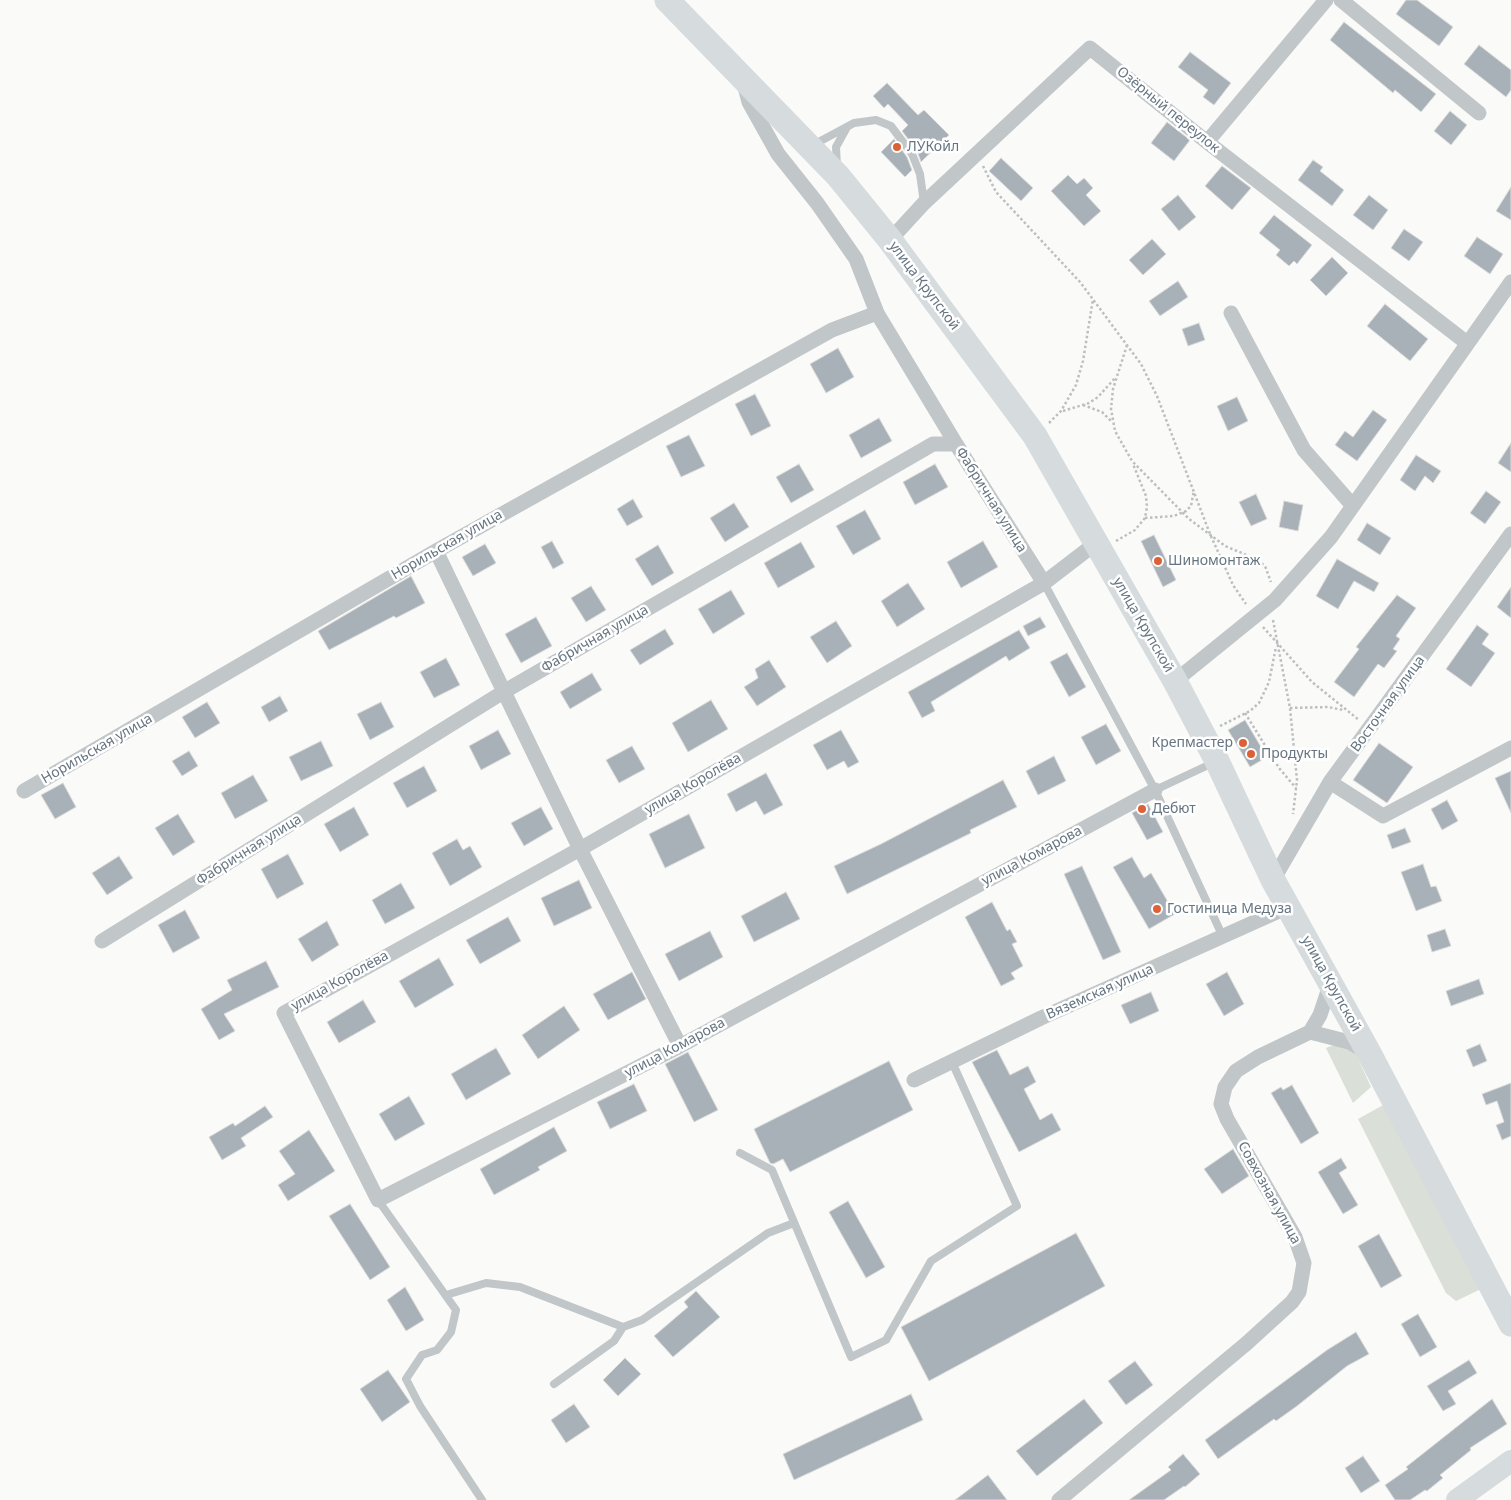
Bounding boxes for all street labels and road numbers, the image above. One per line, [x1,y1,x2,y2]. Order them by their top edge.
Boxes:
street label: Озёрный переулок [1113,63,1223,157]
street label: улица Крупской [885,238,963,334]
street label: Фабричная улица [952,444,1030,556]
street label: Норильская улица [389,506,505,584]
street label: улица Крупской [1109,575,1177,675]
street label: Фабричная улица [538,602,652,676]
street label: Восточная улица [1347,653,1429,755]
street label: Норильская улица [39,710,155,788]
street label: улица Королёва [642,750,744,818]
street label: Фабричная улица [193,811,305,889]
street label: улица Комарова [979,822,1085,890]
street label: улица Крупской [1298,933,1364,1035]
street label: улица Королёва [288,947,392,1015]
street label: Вяземская улица [1044,961,1156,1023]
street label: улица Комарова [622,1014,728,1082]
street label: Совхозная улица [1234,1139,1304,1247]

